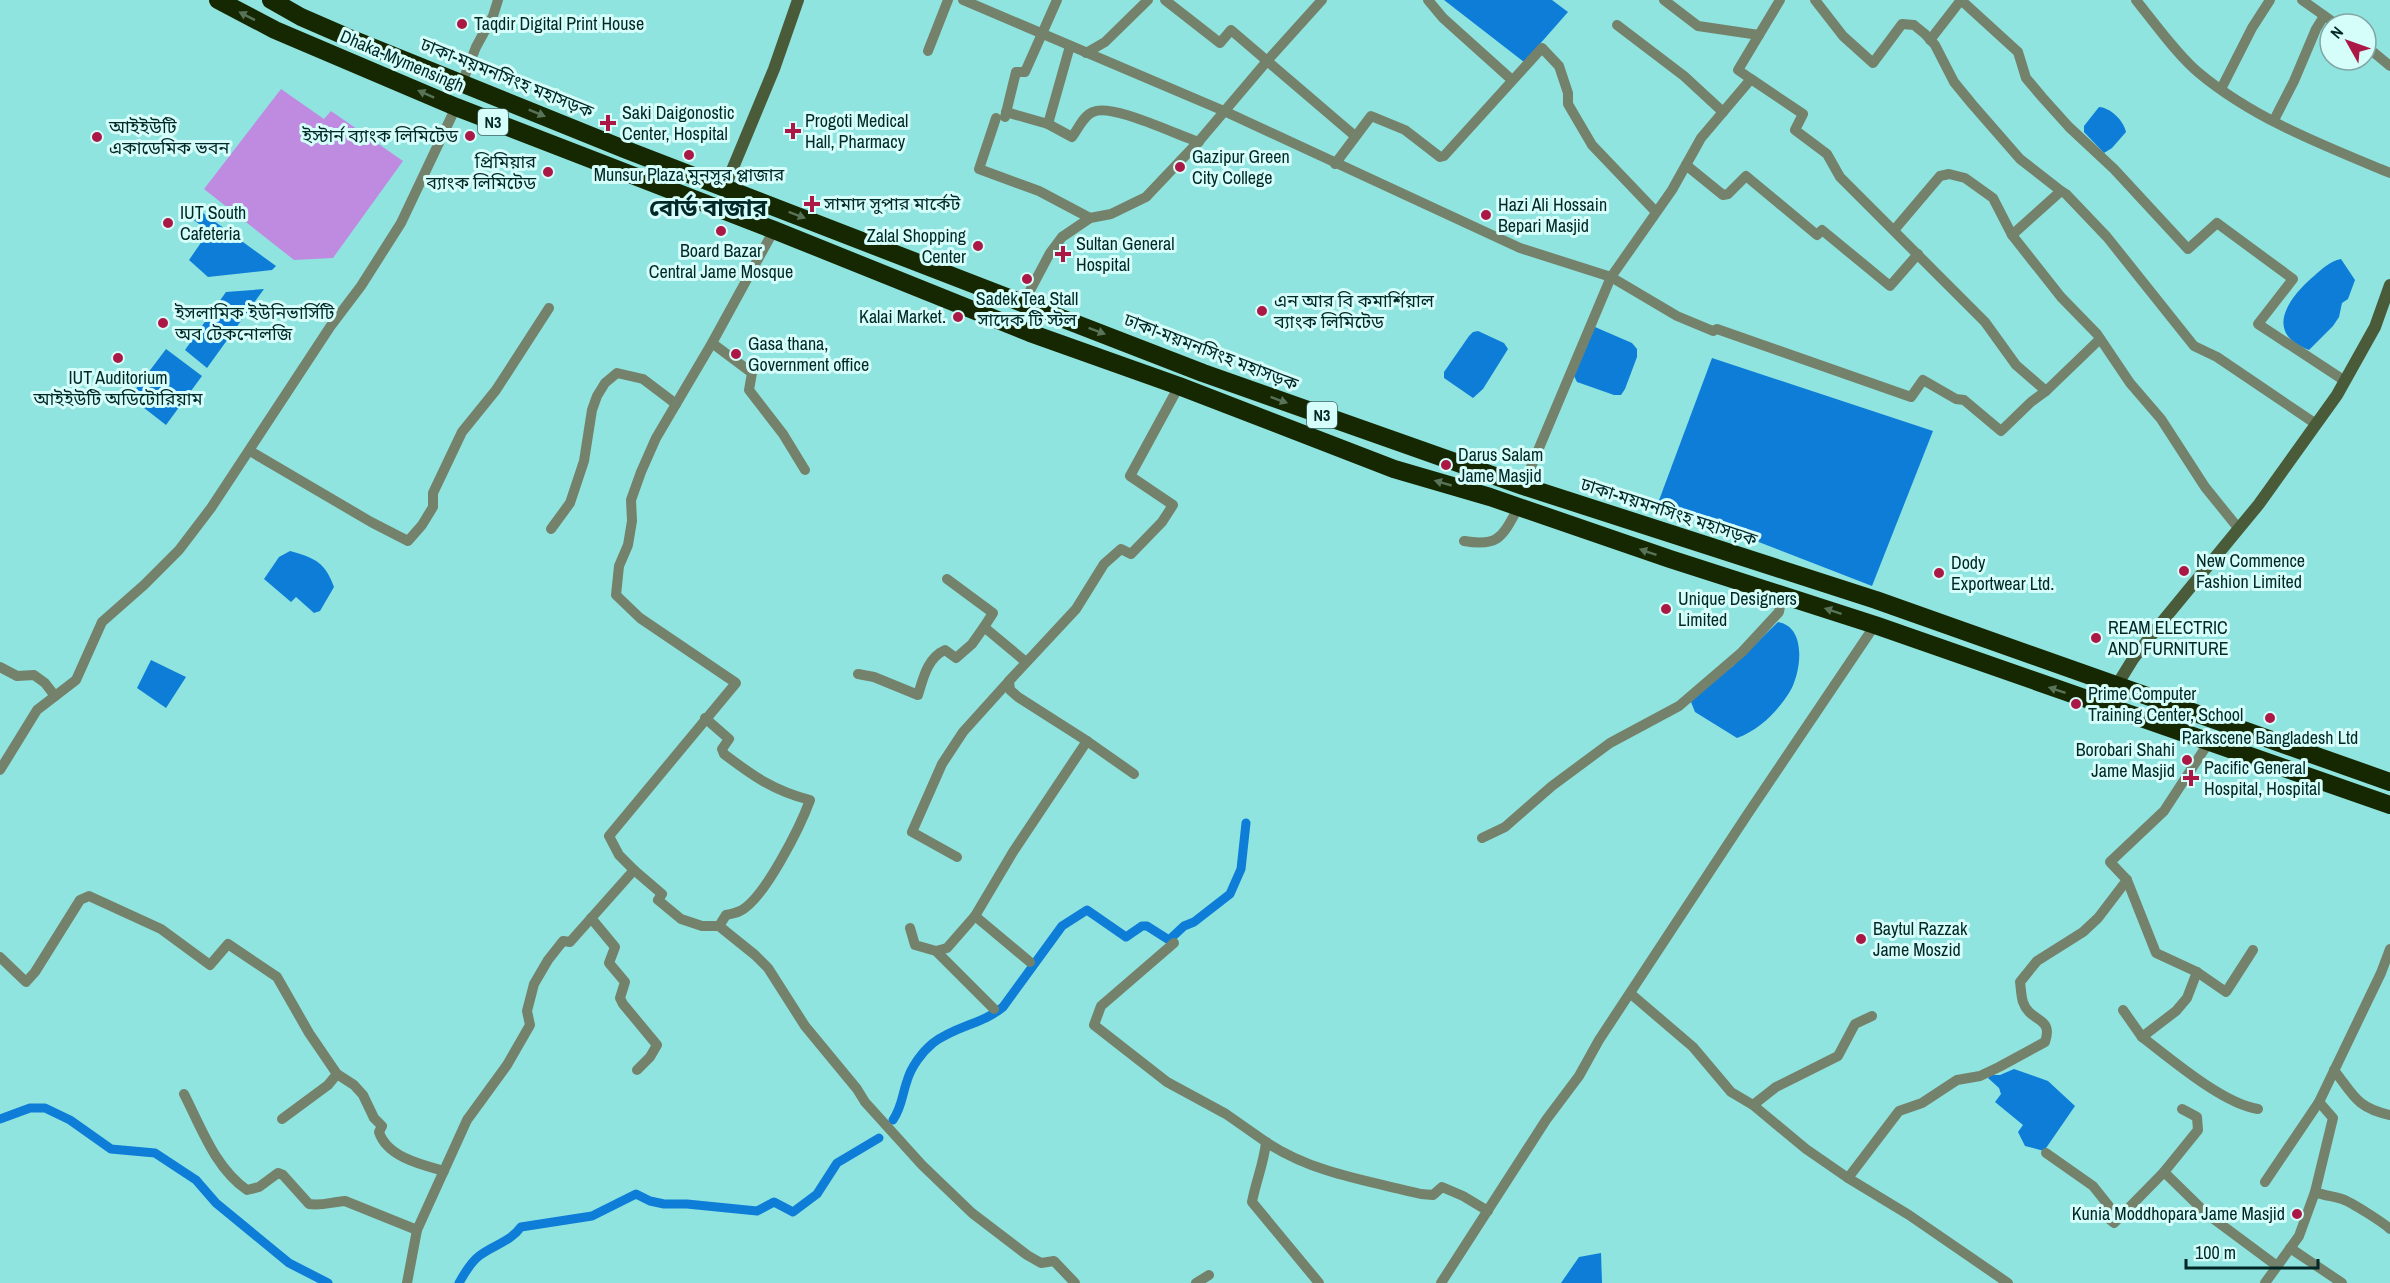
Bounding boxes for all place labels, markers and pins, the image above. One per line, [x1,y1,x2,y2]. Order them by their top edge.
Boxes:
place label: Taqdir Digital Print House [474,11,644,36]
marker: Taqdir Digital Print House [455,17,469,31]
place label: Saki Daigonostic Center, Hospital [622,100,734,146]
place label: Progoti Medical Hall, Pharmacy [805,108,908,154]
place label: আইইউটি একাডেমিক ভবন [108,114,231,160]
marker: Saki Daigonostic Center, Hospital [599,114,617,132]
place label: ইস্টার্ন ব্যাংক লিমিটেড [302,123,458,148]
marker: Progoti Medical Hall, Pharmacy [786,124,800,138]
marker: ইস্টার্ন ব্যাংক লিমিটেড [463,129,477,143]
marker: আইইউটি একাডেমিক ভবন [90,130,104,144]
place label: Gazipur Green City College [1192,144,1290,190]
marker: Munsur Plaza মুনসুর প্লাজার [682,148,696,162]
place label: প্রিমিয়ার ব্যাংক লিমিটেড [425,149,536,195]
marker: Gazipur Green City College [1173,160,1187,174]
place label: Munsur Plaza মুনসুর প্লাজার [594,162,785,187]
marker: প্রিমিয়ার ব্যাংক লিমিটেড [541,165,555,179]
place label: সামাদ সুপার মার্কেট [823,191,961,216]
place label: Hazi Ali Hossain Bepari Masjid [1498,192,1607,238]
marker: সামাদ সুপার মার্কেট [805,197,819,211]
place label: IUT South Cafeteria [180,200,246,246]
marker: Hazi Ali Hossain Bepari Masjid [1479,208,1493,222]
marker: IUT South Cafeteria [161,216,175,230]
place label: Zalal Shopping Center [867,223,967,269]
marker: Board Bazar Central Jame Mosque [714,224,728,238]
place label: Sultan General Hospital [1076,231,1174,277]
place label: Board Bazar Central Jame Mosque [649,238,793,284]
marker: Zalal Shopping Center [971,239,985,253]
marker: Sultan General Hospital [1054,245,1072,263]
marker: Sadek Tea Stall সাদেক টি স্টল [1020,272,1034,286]
place label: Sadek Tea Stall সাদেক টি স্টল [976,286,1078,332]
place label: এন আর বি কমার্শিয়াল ব্যাংক লিমিটেড [1273,288,1435,334]
place label: ইসলামিক ইউনিভার্সিটি অব টেকনোলজি [174,300,335,346]
place label: Kalai Market. [859,304,946,329]
marker: এন আর বি কমার্শিয়াল ব্যাংক লিমিটেড [1255,304,1269,318]
marker: Kalai Market. [951,310,965,324]
marker: ইসলামিক ইউনিভার্সিটি অব টেকনোলজি [156,316,170,330]
place label: Gasa thana, Government office [748,331,869,377]
marker: Gasa thana, Government office [729,347,743,361]
marker: IUT Auditorium আইইউটি অডিটোরিয়াম [111,351,125,365]
place label: IUT Auditorium আইইউটি অডিটোরিয়াম [32,365,203,411]
place label: Darus Salam Jame Masjid [1458,442,1543,488]
marker: Darus Salam Jame Masjid [1439,458,1453,472]
place label: New Commence Fashion Limited [2196,548,2305,594]
place label: Dody Exportwear Ltd. [1951,550,2054,596]
marker: New Commence Fashion Limited [2177,564,2191,578]
marker: Dody Exportwear Ltd. [1932,566,1946,580]
place label: Unique Designers Limited [1678,586,1797,632]
marker: Unique Designers Limited [1659,602,1673,616]
place label: REAM ELECTRIC AND FURNITURE [2107,615,2229,661]
marker: REAM ELECTRIC AND FURNITURE [2089,631,2103,645]
place label: Prime Computer Training Center, School [2088,681,2243,727]
marker: Prime Computer Training Center, School [2069,697,2083,711]
marker: Parkscene Bangladesh Ltd [2263,711,2277,725]
place label: Parkscene Bangladesh Ltd [2182,725,2358,750]
place label: Borobari Shahi Jame Masjid [2076,737,2175,783]
marker: Borobari Shahi Jame Masjid [2180,753,2194,767]
place label: Pacific General Hospital, Hospital [2204,755,2321,801]
marker: Pacific General Hospital, Hospital [2182,769,2200,787]
place label: Baytul Razzak Jame Moszid [1873,916,1968,962]
marker: Baytul Razzak Jame Moszid [1854,932,1868,946]
place label: Kunia Moddhopara Jame Masjid [2072,1201,2285,1226]
marker: Kunia Moddhopara Jame Masjid [2290,1207,2304,1221]

